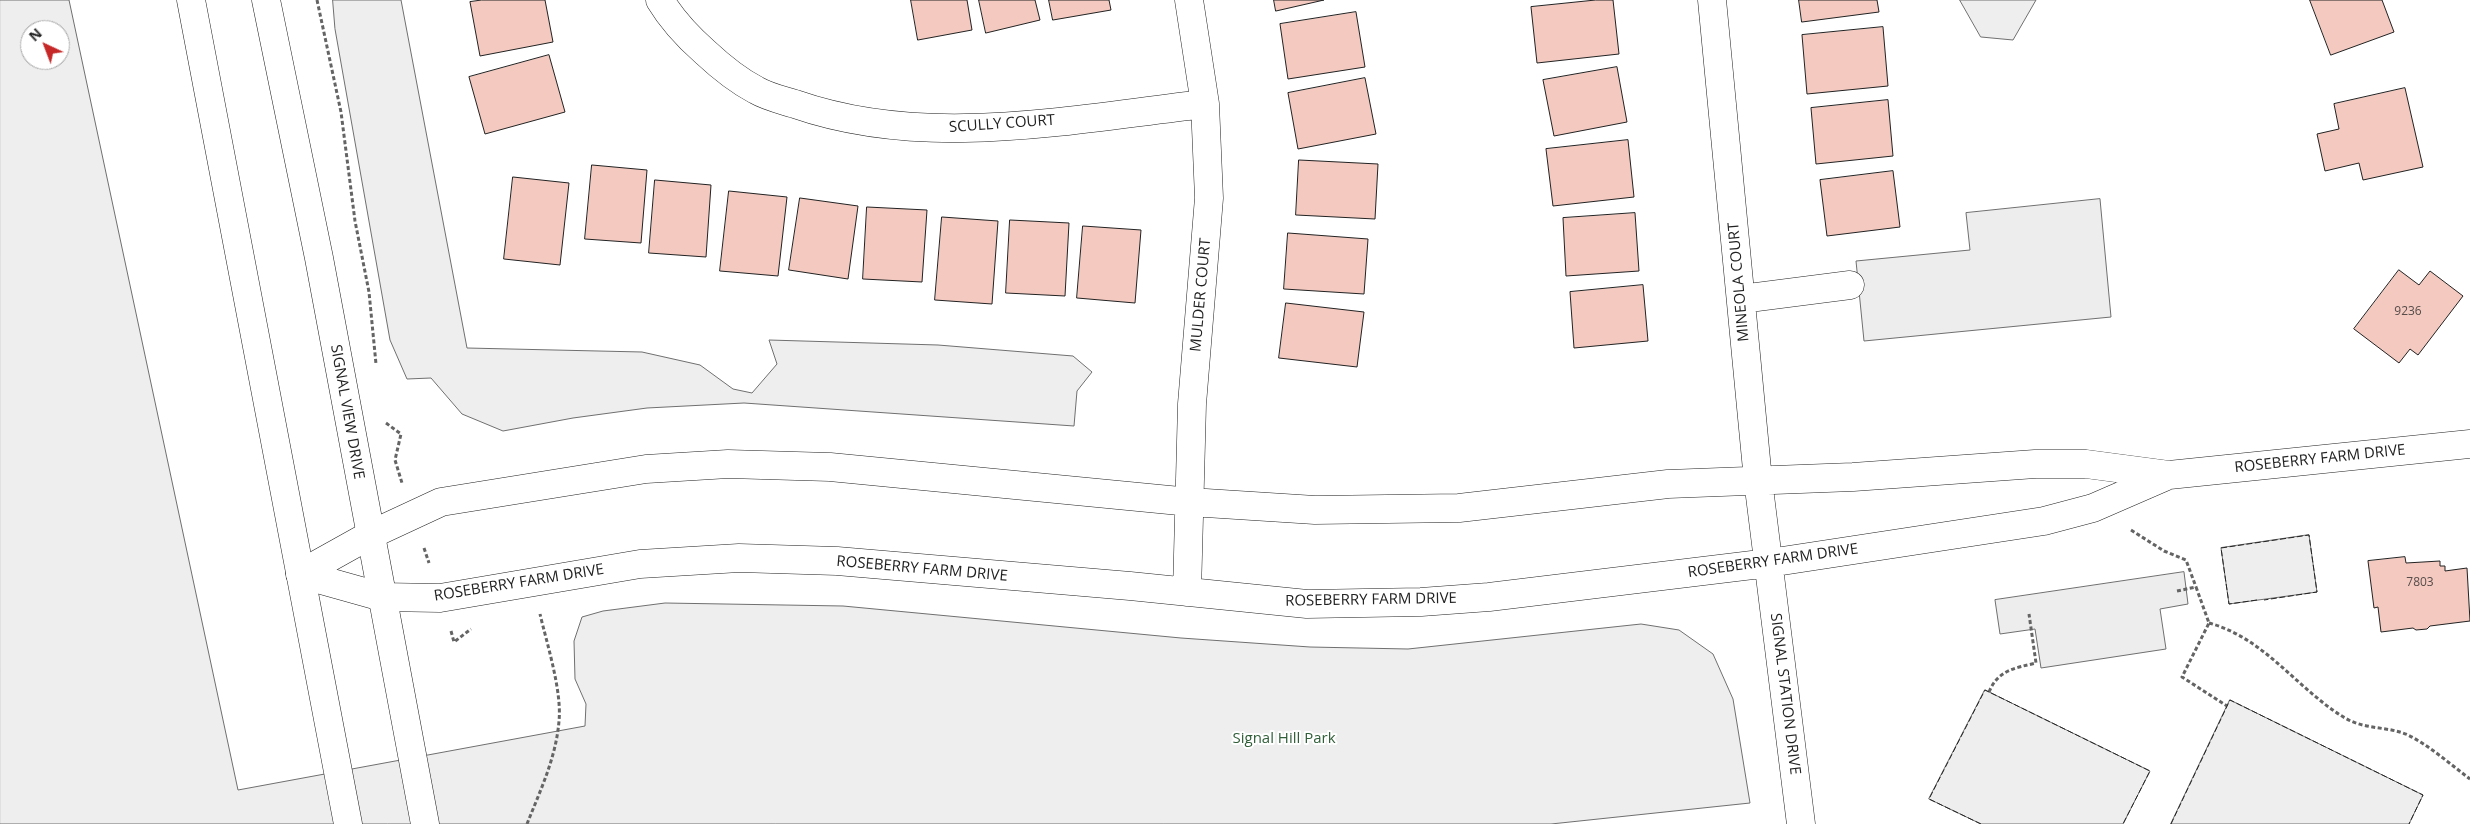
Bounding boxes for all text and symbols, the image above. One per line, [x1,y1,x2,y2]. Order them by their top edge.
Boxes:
north arrow [20,20,70,70]
text: N [24,24,46,45]
street label: SCULLY COURT [948,111,1056,137]
street label: MINEOLA COURT [1725,222,1753,342]
street label: MULDER COURT [1187,237,1215,353]
house number: 9236 [2394,305,2422,319]
street label: SIGNAL VIEW DRIVE [326,343,368,481]
street label: ROSEBERRY FARM DRIVE [2234,441,2406,477]
street label: ROSEBERRY FARM DRIVE [1687,540,1859,582]
street label: ROSEBERRY FARM DRIVE [836,553,1008,585]
street label: ROSEBERRY FARM DRIVE [433,561,605,605]
house number: 7803 [2406,576,2434,590]
street label: ROSEBERRY FARM DRIVE [1285,590,1457,610]
street label: SIGNAL STATION DRIVE [1766,612,1804,776]
park label: Signal Hill Park [1232,730,1336,748]

